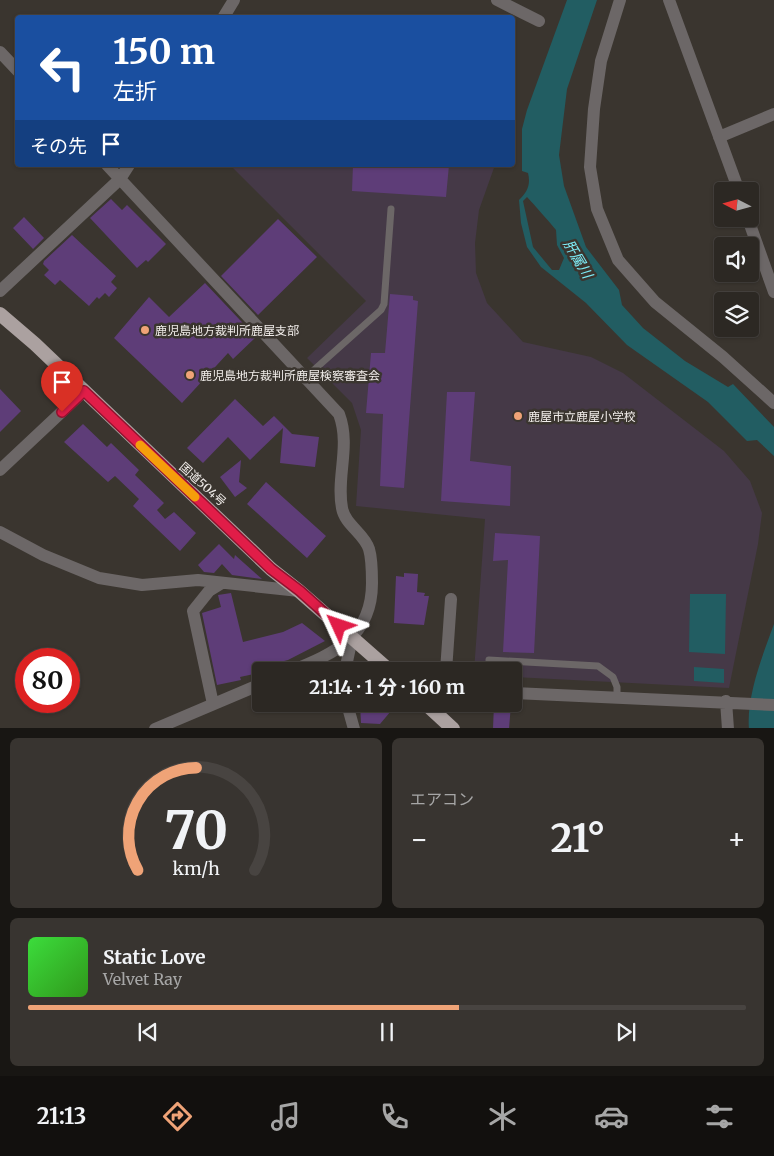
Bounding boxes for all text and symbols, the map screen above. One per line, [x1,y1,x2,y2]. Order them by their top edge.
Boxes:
text: 150 m [113,30,215,74]
icon: left [30,35,95,100]
text: 左折 [113,77,157,105]
icon: arrive [97,130,125,158]
text: その先 [30,134,87,158]
north arrow [714,182,759,228]
map controls [714,182,759,337]
water label: 肝属川 [559,236,598,283]
button: sound [714,237,759,282]
button: layers [714,292,759,337]
place label: 鹿児島地方裁判所鹿屋支部 [155,323,299,338]
marker: 鹿児島地方裁判所鹿屋支部 [139,324,151,336]
pin [41,361,83,412]
icon: arrive [48,368,76,396]
place label: 鹿児島地方裁判所鹿屋検察審査会 [200,368,380,383]
marker: 鹿児島地方裁判所鹿屋検察審査会 [184,369,196,381]
place label: 鹿屋市立鹿屋小学校 [528,409,636,424]
marker: 鹿屋市立鹿屋小学校 [512,410,524,422]
street label: 国道504号 [176,459,230,509]
position arrow [312,599,364,651]
speed limit sign: 80 [15,648,80,713]
text: 21:14 · 1 分 · 160 m [309,675,465,699]
text: エアコン [410,789,474,809]
text: 70 [164,798,228,863]
text: 21° [551,815,605,862]
text: − [410,821,429,857]
text: + [727,821,746,857]
text: km/h [172,857,220,880]
text: Static Love [103,945,206,969]
text: Velvet Ray [103,969,182,989]
icon: previous [134,1018,162,1046]
icon: pause [373,1018,401,1046]
icon: next [612,1018,640,1046]
icon: directions [160,1099,195,1134]
icon: music [268,1099,303,1134]
icon: phone [377,1099,412,1134]
icon: climate [485,1099,520,1134]
icon: car [594,1099,629,1134]
icon: filters [702,1099,737,1134]
text: 21:13 [37,1102,86,1130]

